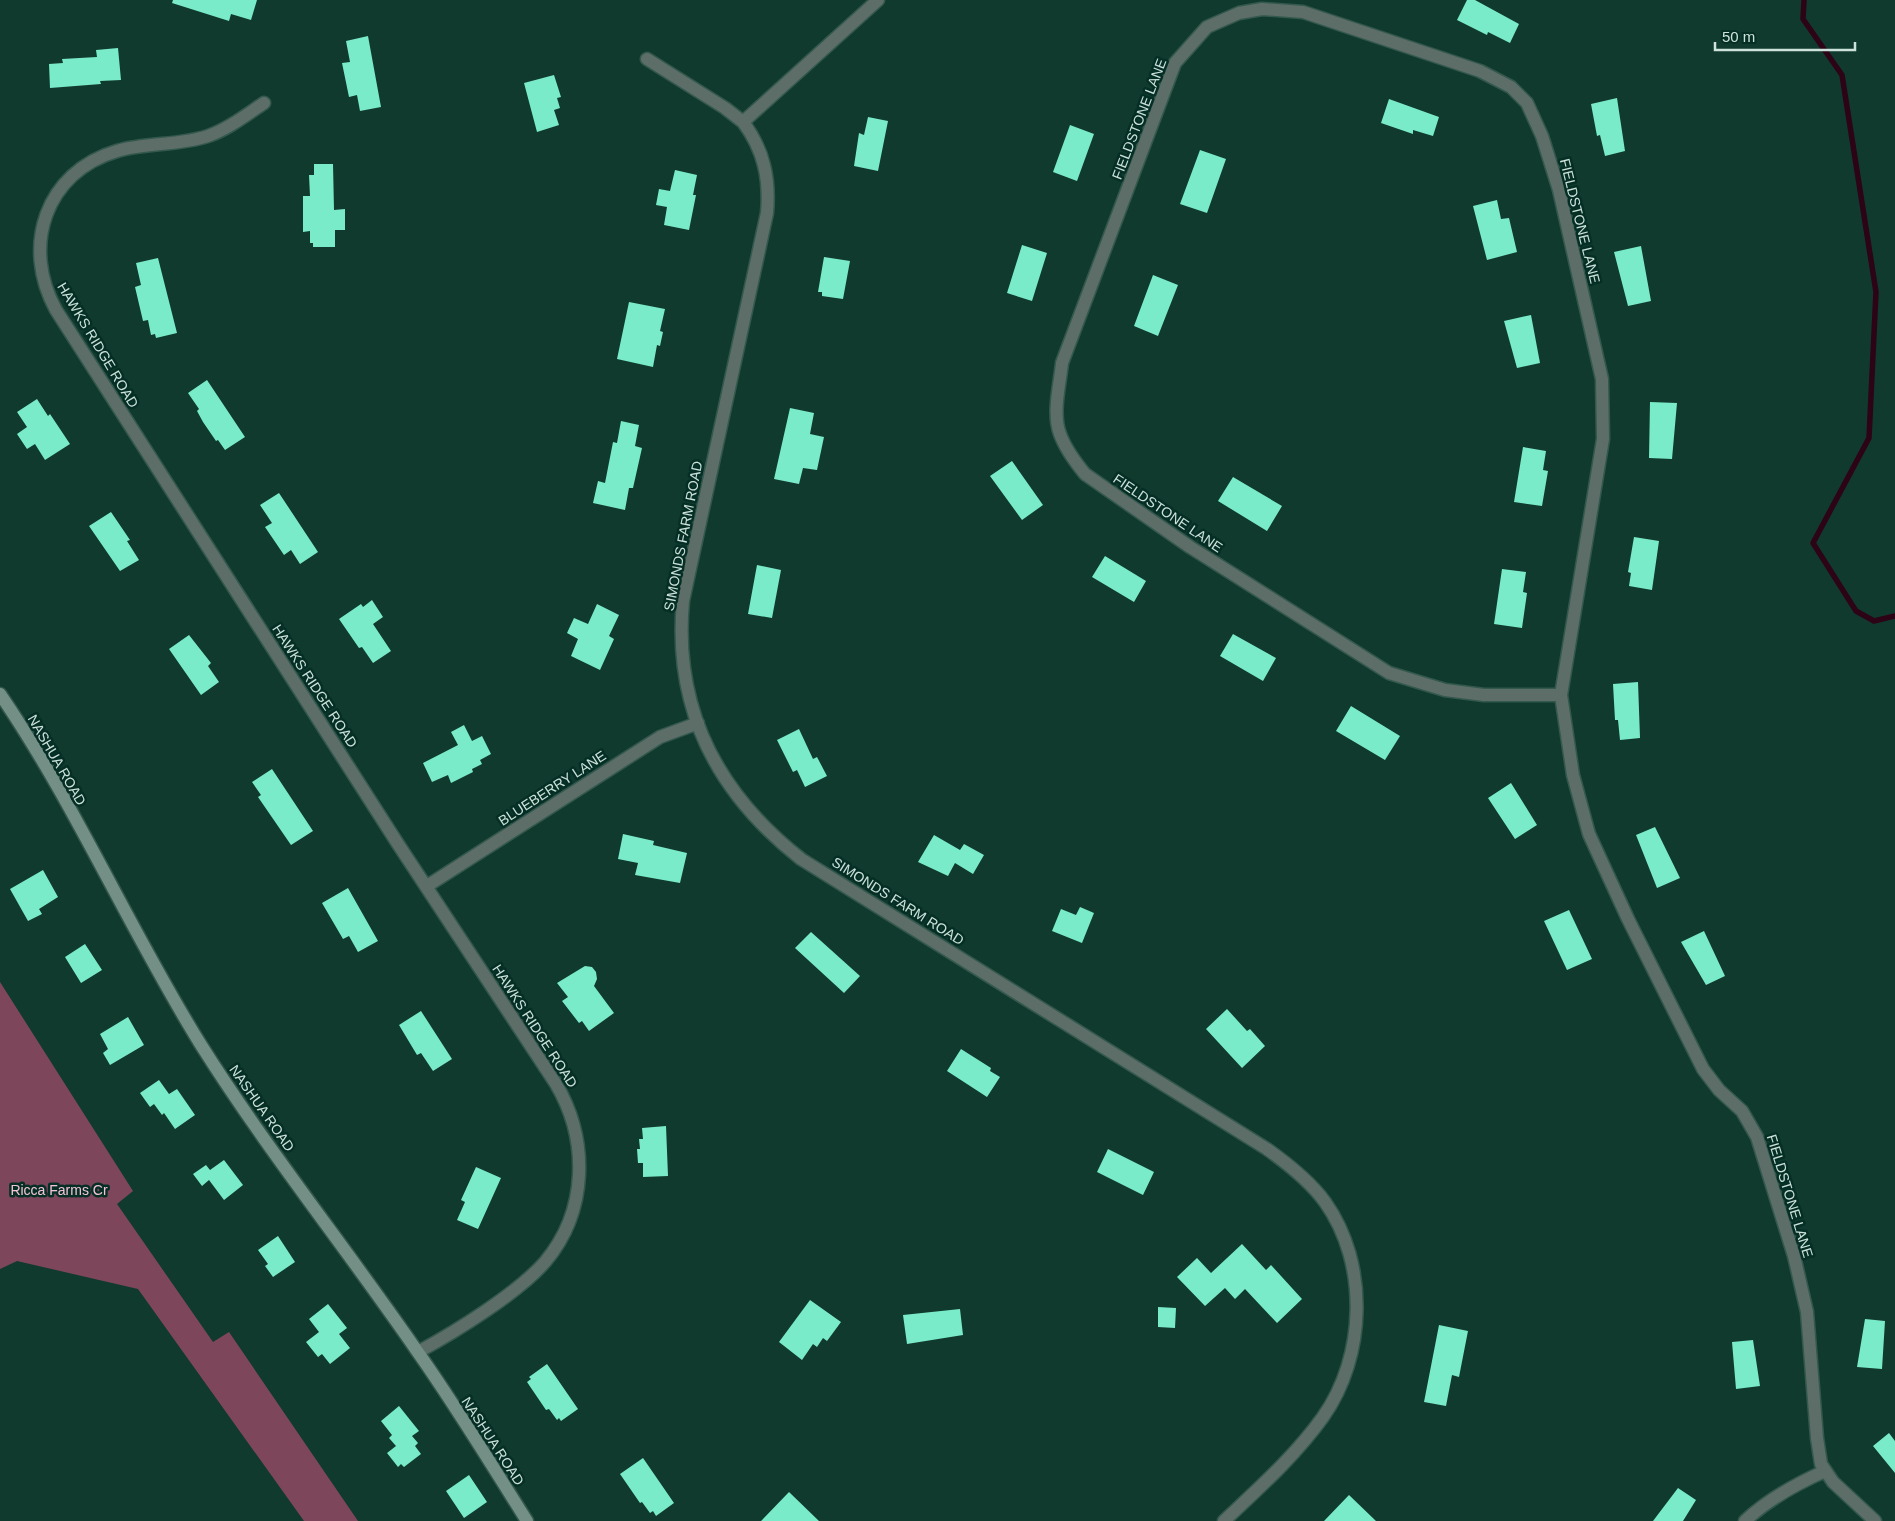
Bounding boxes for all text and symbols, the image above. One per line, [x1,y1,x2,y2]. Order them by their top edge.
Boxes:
scale bar [1715,20,1855,52]
text: 50 m [1722,28,1755,45]
street label: FIELDSTONE LANE [1109,56,1169,182]
street label: FIELDSTONE LANE [1557,157,1603,285]
street label: HAWKS RIDGE ROAD [54,279,142,411]
street label: SIMONDS FARM ROAD [661,460,705,612]
street label: FIELDSTONE LANE [1110,471,1226,555]
street label: HAWKS RIDGE ROAD [269,622,361,750]
street label: NASHUA ROAD [25,712,89,808]
street label: BLUEBERRY LANE [495,747,609,829]
street label: SIMONDS FARM ROAD [829,854,967,948]
street label: HAWKS RIDGE ROAD [489,962,581,1090]
street label: NASHUA ROAD [226,1062,298,1154]
street label: FIELDSTONE LANE [1764,1132,1816,1260]
park label: Ricca Farms Cr [10,1182,108,1198]
street label: NASHUA ROAD [459,1394,527,1488]

